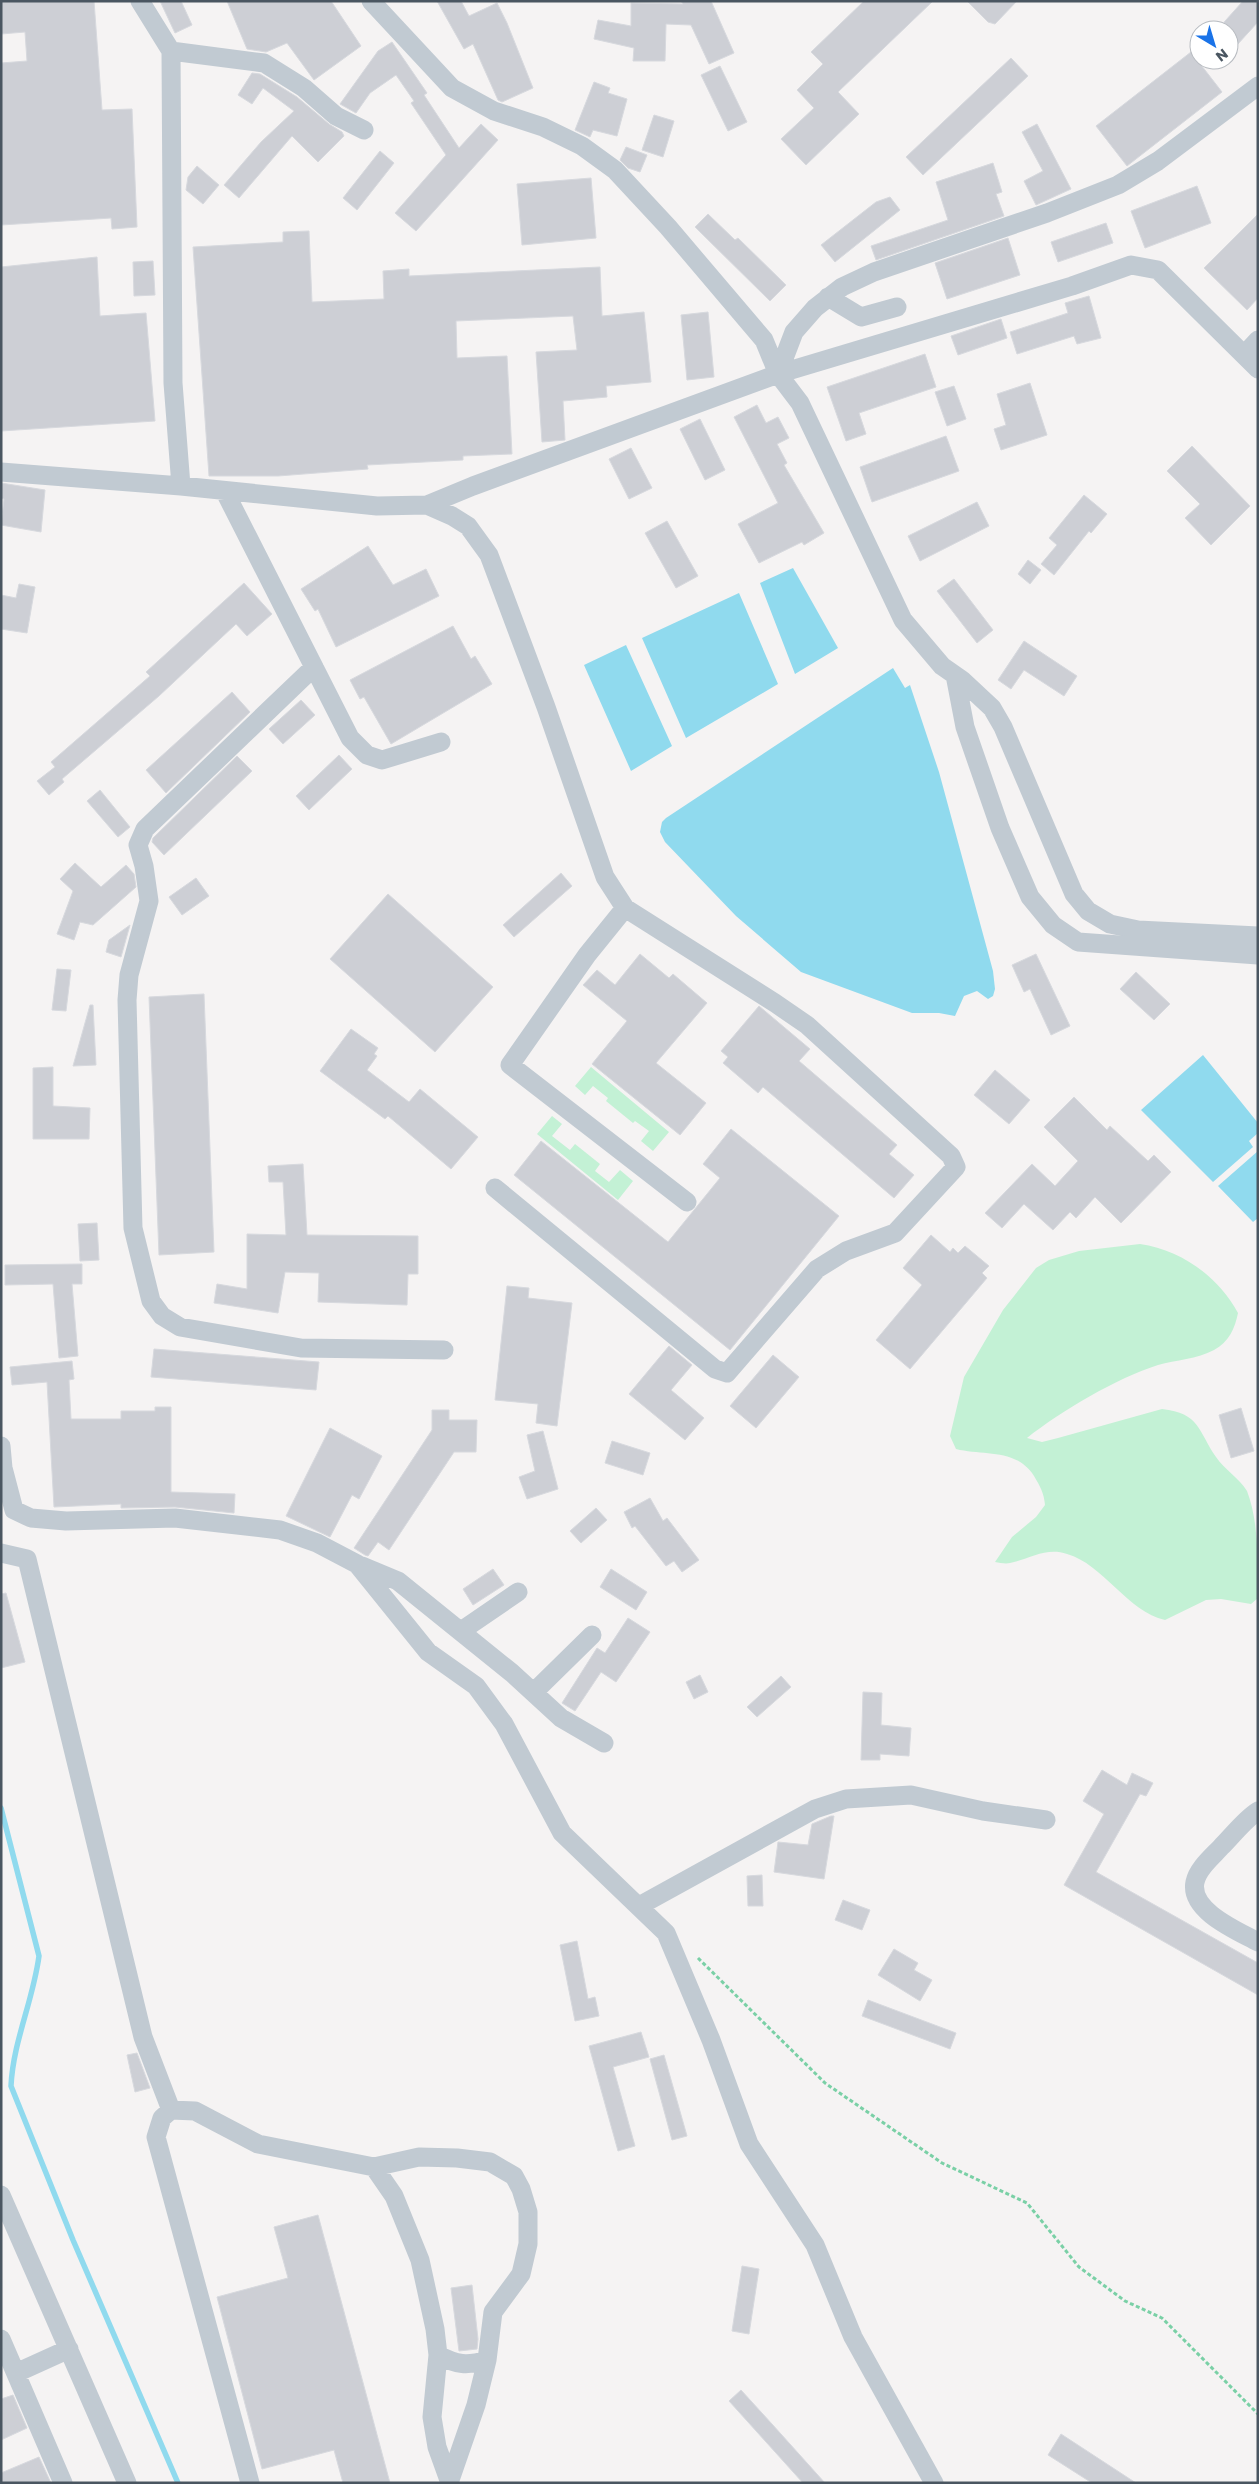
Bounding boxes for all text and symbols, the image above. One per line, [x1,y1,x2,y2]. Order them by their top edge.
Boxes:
north arrow [1189,20,1239,70]
text: N [1212,44,1232,66]

